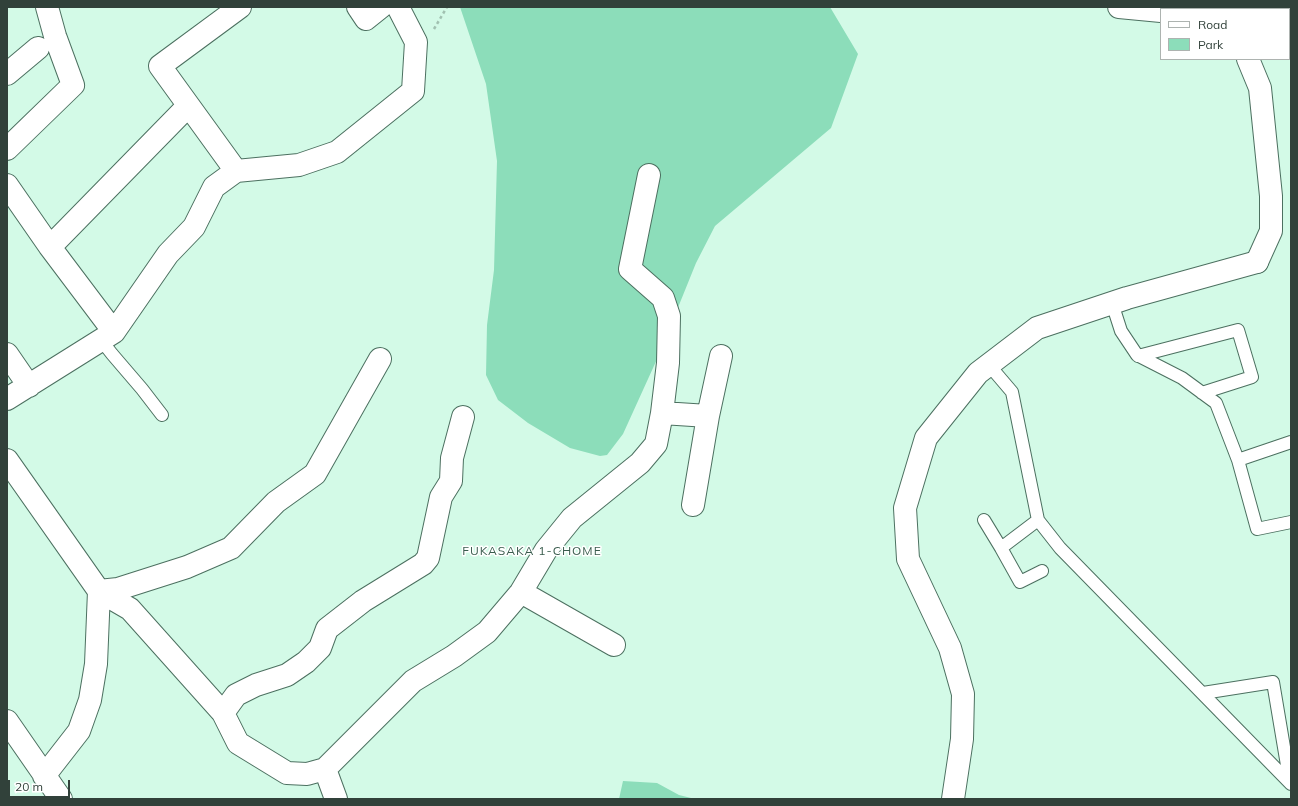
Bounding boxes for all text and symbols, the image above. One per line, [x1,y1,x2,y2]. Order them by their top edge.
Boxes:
legend [1160,8,1290,60]
text: Road [1198,17,1227,32]
text: Park [1198,37,1223,52]
district label: FUKASAKA 1-CHOME [462,544,602,558]
scale bar [10,772,72,798]
text: 20 m [15,779,43,794]

